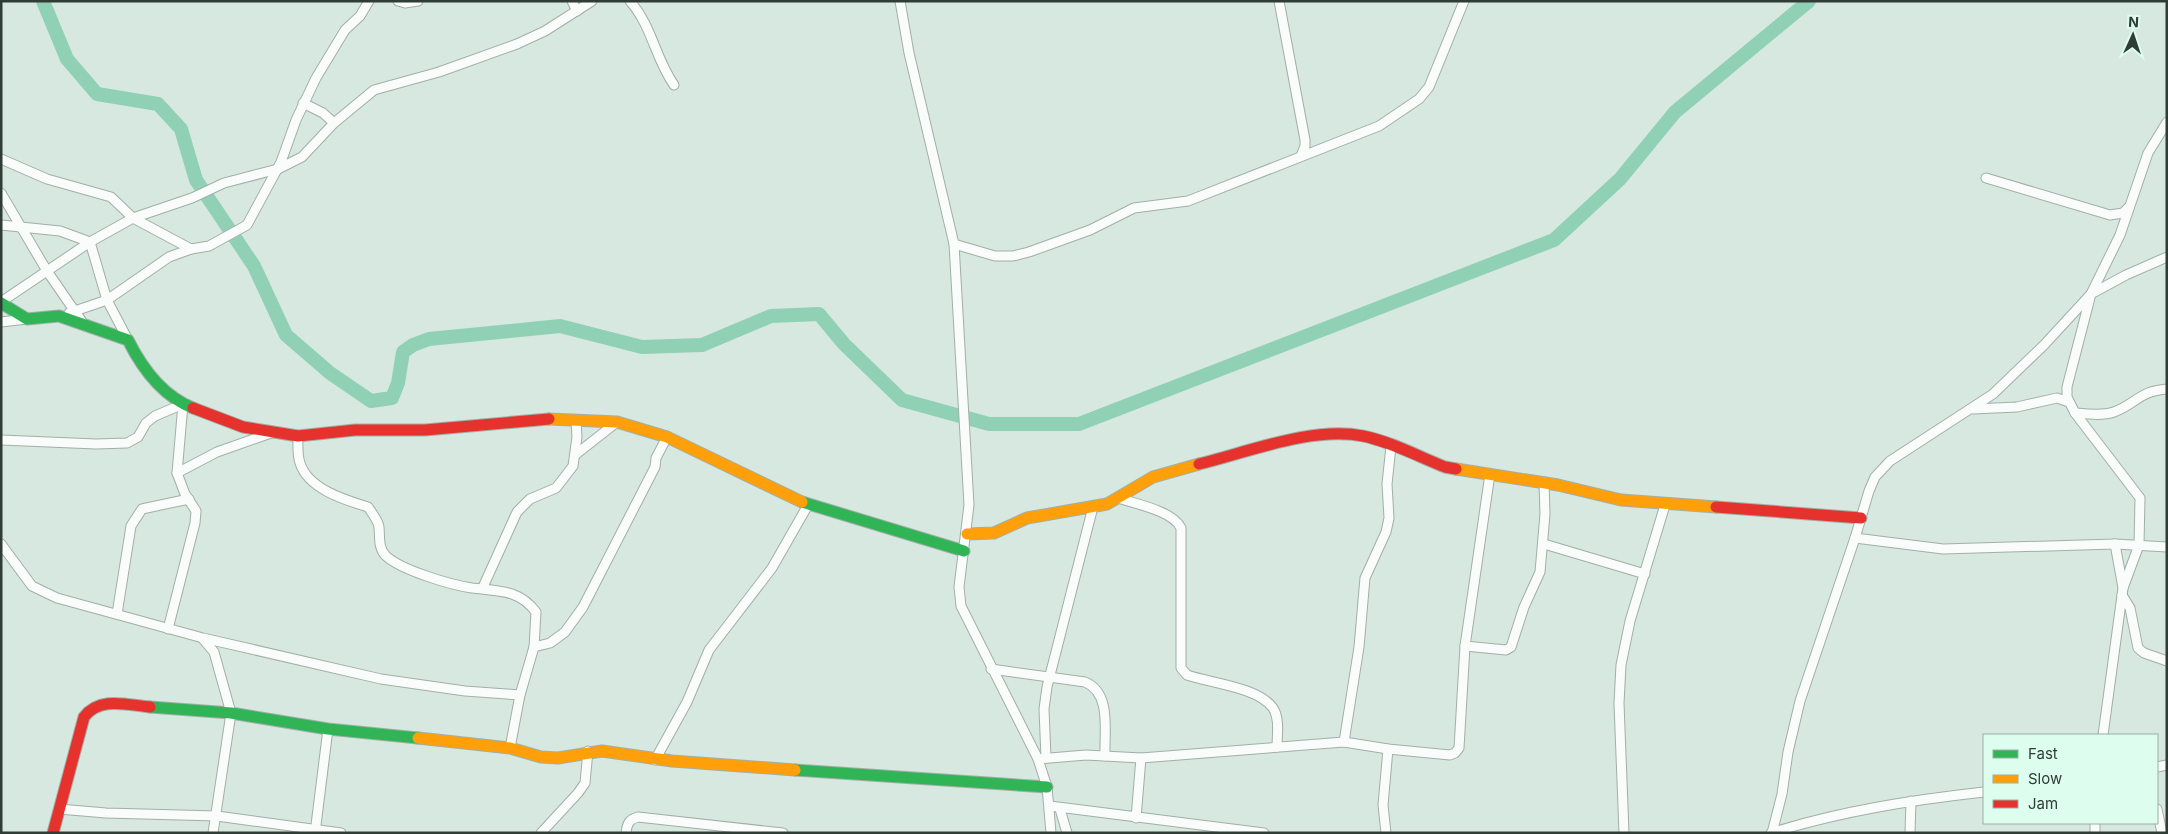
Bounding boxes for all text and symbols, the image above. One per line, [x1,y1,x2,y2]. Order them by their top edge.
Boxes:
north arrow [2108,10,2158,60]
text: N [2128,13,2139,30]
legend [1983,734,2158,824]
text: Fast [2028,744,2058,763]
text: Slow [2028,769,2062,788]
text: Jam [2028,794,2058,813]

